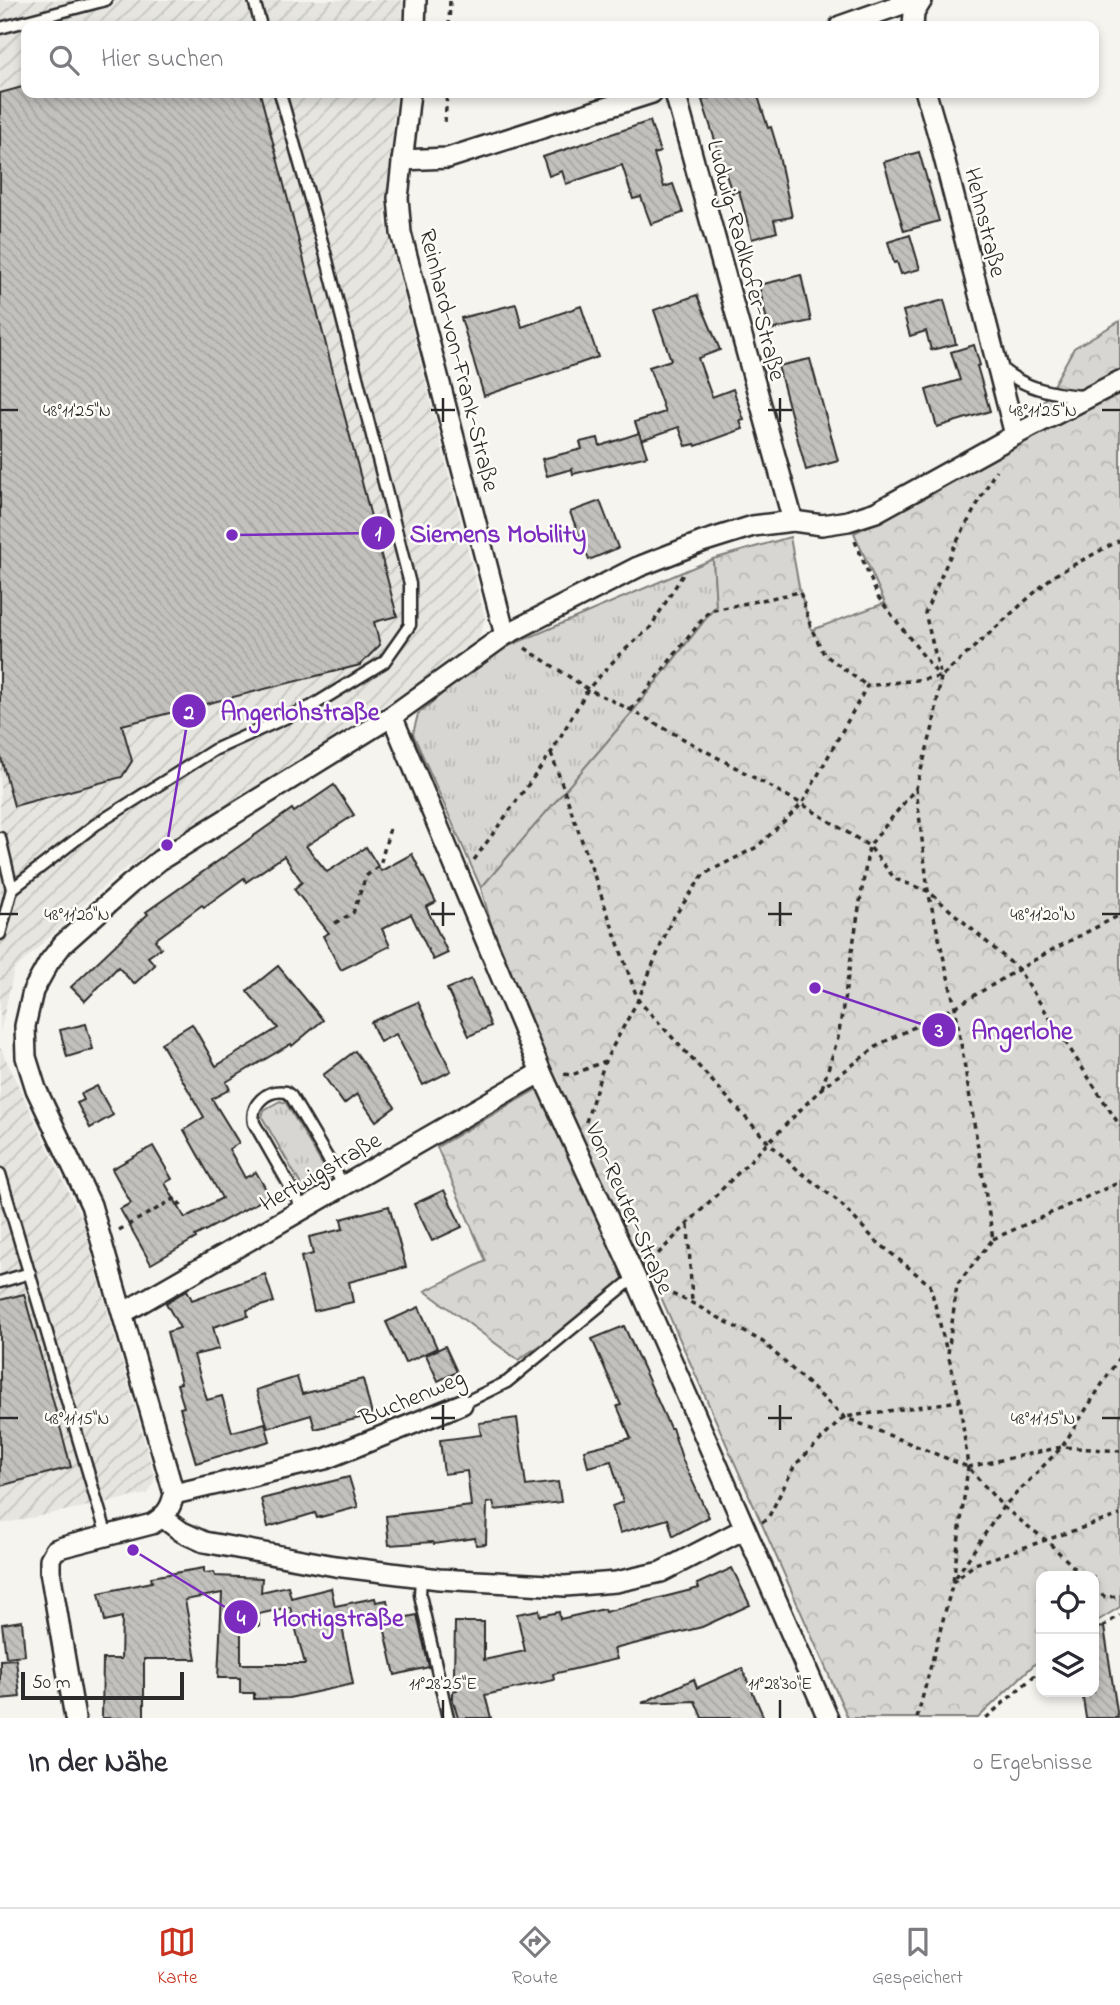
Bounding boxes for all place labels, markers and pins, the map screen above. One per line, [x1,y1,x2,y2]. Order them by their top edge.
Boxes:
callout: Siemens Mobility [361,509,600,556]
callout: Angerlohstraße [172,688,394,735]
callout: Angerlohe [922,1006,1086,1053]
callout: Hortigstraße [223,1594,417,1641]

